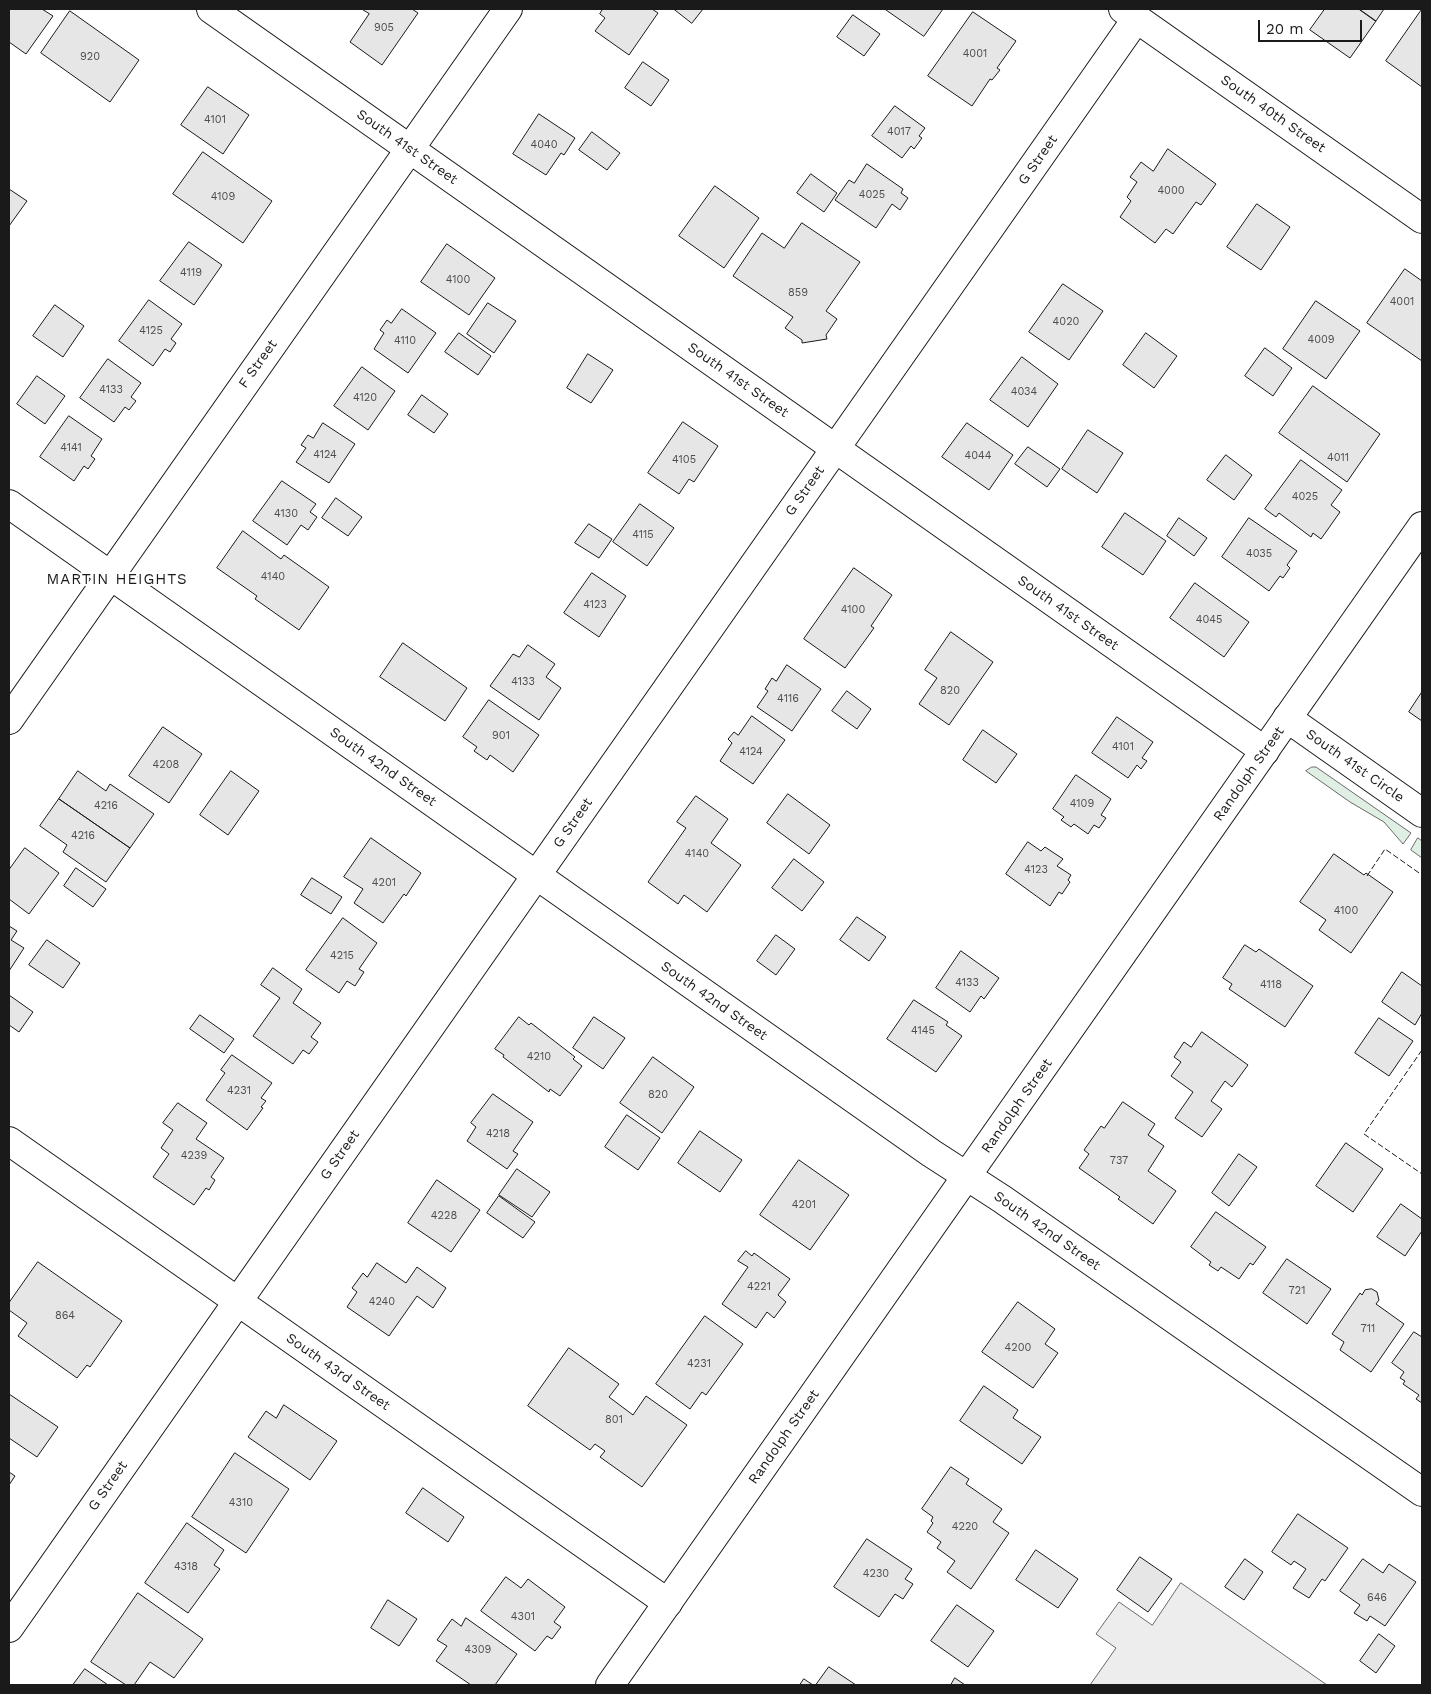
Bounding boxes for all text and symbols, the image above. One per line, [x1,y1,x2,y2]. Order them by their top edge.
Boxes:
scale bar [1261,10,1365,42]
text: 20 m [1266,20,1304,38]
house number: 905 [374,21,394,35]
house number: 4001 [963,47,987,61]
house number: 920 [80,50,100,64]
street label: South 40th Street [1217,72,1329,156]
street label: South 41st Street [353,106,461,188]
house number: 4101 [204,113,226,127]
house number: 4017 [887,125,911,139]
street label: G Street [1015,132,1061,188]
house number: 4040 [530,138,558,152]
house number: 4000 [1157,184,1185,198]
house number: 4025 [859,188,885,202]
house number: 4109 [211,190,235,204]
house number: 4119 [180,266,202,280]
house number: 4100 [446,273,470,287]
house number: 859 [788,286,808,300]
house number: 4001 [1390,295,1414,309]
house number: 4020 [1053,315,1079,329]
house number: 4125 [139,324,163,338]
house number: 4009 [1307,333,1335,347]
house number: 4110 [394,334,416,348]
street label: F Street [235,336,281,392]
street label: South 41st Street [684,339,792,421]
house number: 4133 [99,383,123,397]
house number: 4034 [1011,385,1037,399]
house number: 4120 [353,391,377,405]
house number: 4141 [60,441,82,455]
house number: 4124 [313,448,337,462]
house number: 4044 [964,449,992,463]
house number: 4011 [1327,451,1349,465]
house number: 4105 [672,453,696,467]
street label: G Street [782,463,828,519]
house number: 4025 [1292,490,1318,504]
house number: 4130 [274,507,298,521]
house number: 4115 [632,528,654,542]
house number: 4035 [1246,547,1272,561]
house number: 4140 [261,570,285,584]
district label: MARTIN HEIGHTS [45,571,189,589]
street label: South 41st Street [1014,572,1122,654]
house number: 4123 [583,598,607,612]
house number: 4100 [841,603,865,617]
house number: 4045 [1196,613,1222,627]
house number: 4133 [511,675,535,689]
house number: 820 [940,684,960,698]
house number: 4116 [777,692,799,706]
street label: Randolph Street [1210,723,1288,825]
street label: South 42nd Street [326,724,440,810]
street label: South 41st Circle [1303,726,1407,806]
house number: 901 [492,729,510,743]
house number: 4101 [1112,740,1134,754]
house number: 4124 [739,745,763,759]
house number: 4208 [153,758,179,772]
street label: G Street [550,795,596,851]
house number: 4109 [1070,797,1094,811]
house number: 4216 [94,799,118,813]
house number: 4216 [71,829,95,843]
house number: 4140 [685,847,709,861]
house number: 4123 [1024,863,1048,877]
house number: 4201 [372,876,396,890]
house number: 4100 [1334,904,1358,918]
house number: 4215 [330,949,354,963]
street label: South 42nd Street [657,958,771,1044]
house number: 4133 [955,976,979,990]
house number: 4118 [1260,978,1282,992]
house number: 4145 [911,1024,935,1038]
house number: 4210 [527,1050,551,1064]
street label: Randolph Street [978,1055,1056,1157]
house number: 4231 [227,1084,251,1098]
house number: 820 [648,1088,668,1102]
street label: G Street [317,1127,363,1183]
house number: 4218 [486,1127,510,1141]
house number: 4239 [181,1149,207,1163]
house number: 737 [1110,1154,1128,1168]
street label: South 42nd Street [990,1188,1104,1274]
house number: 4201 [792,1198,816,1212]
house number: 4228 [431,1209,457,1223]
house number: 4221 [747,1280,771,1294]
house number: 721 [1289,1284,1305,1298]
house number: 4240 [369,1295,395,1309]
house number: 864 [55,1309,75,1323]
house number: 711 [1361,1322,1375,1336]
street label: South 43rd Street [283,1330,393,1414]
house number: 4200 [1005,1341,1031,1355]
house number: 4231 [687,1357,711,1371]
street label: Randolph Street [745,1386,823,1488]
house number: 801 [605,1413,623,1427]
street label: G Street [85,1458,131,1514]
house number: 4310 [229,1496,253,1510]
house number: 4220 [952,1520,978,1534]
house number: 4318 [174,1560,198,1574]
house number: 4230 [863,1567,889,1581]
house number: 646 [1367,1591,1387,1605]
house number: 4301 [511,1610,535,1624]
house number: 4309 [465,1643,491,1657]

